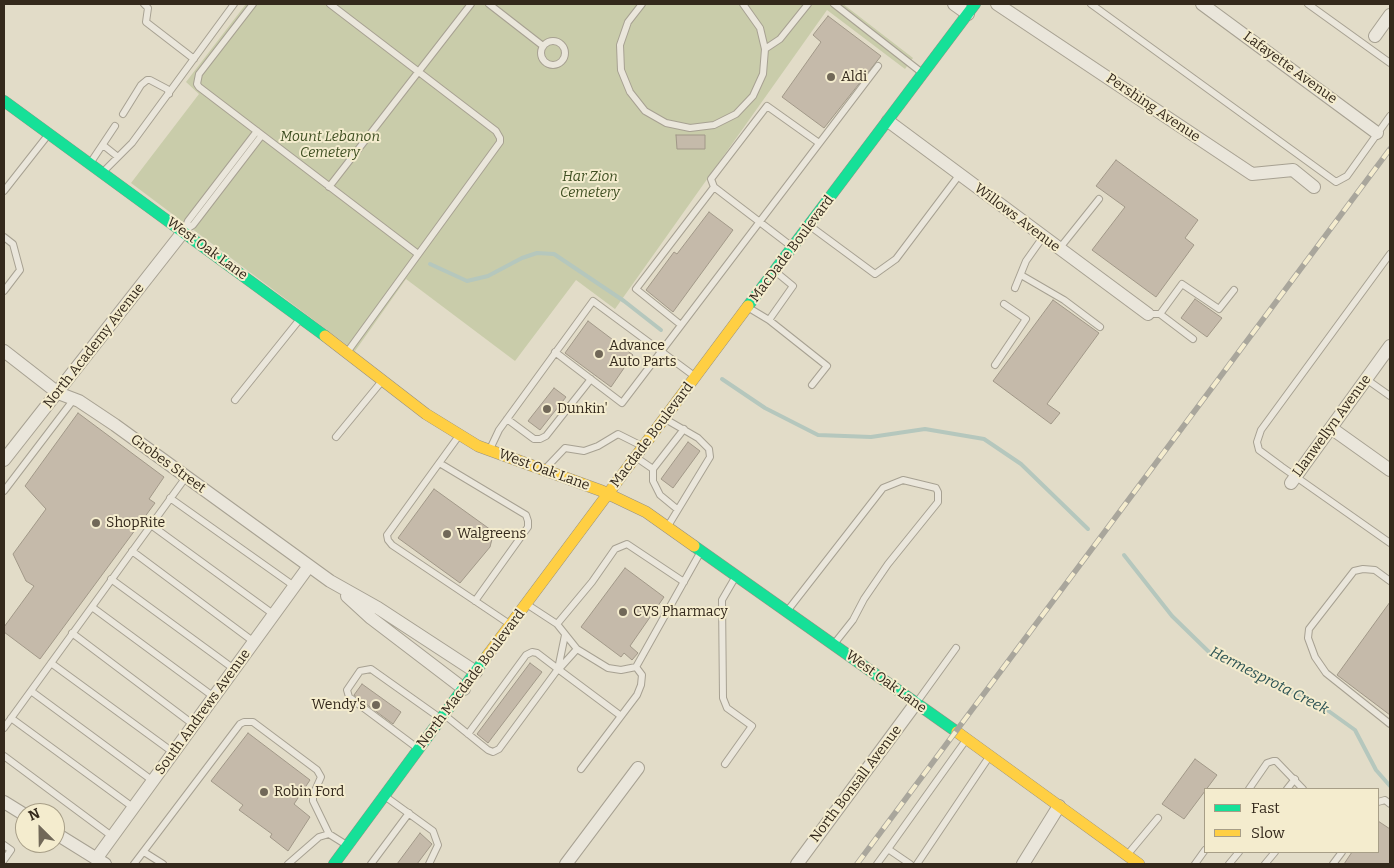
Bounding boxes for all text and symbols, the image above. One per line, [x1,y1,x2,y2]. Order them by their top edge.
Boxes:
street label: Lafayette Avenue [1240,28,1340,108]
place label: Aldi [841,69,867,85]
street label: Pershing Avenue [1103,70,1203,146]
marker: Aldi [825,71,837,83]
park label: Mount Lebanon Cemetery [280,129,380,162]
park label: Har Zion Cemetery [560,169,620,202]
street label: Willows Avenue [971,180,1063,256]
street label: MacDade Boulevard [746,192,838,306]
street label: West Oak Lane [163,214,251,284]
street label: North Academy Avenue [40,280,148,412]
place label: Advance Auto Parts [609,338,676,371]
marker: Advance Auto Parts [593,348,605,360]
street label: Llanwellyn Avenue [1289,372,1375,480]
street label: Macdade Boulevard [607,379,697,491]
place label: Dunkin' [557,401,608,417]
marker: Dunkin' [541,403,553,415]
street label: Grobes Street [127,431,209,497]
street label: West Oak Lane [496,446,592,494]
place label: ShopRite [106,515,165,531]
marker: ShopRite [90,517,102,529]
place label: Walgreens [457,526,526,542]
marker: Walgreens [441,528,453,540]
place label: CVS Pharmacy [633,604,728,620]
marker: CVS Pharmacy [617,606,629,618]
street label: North Macdade Boulevard [413,607,529,751]
water label: Hermesprota Creek [1207,643,1331,719]
street label: South Andrews Avenue [152,646,254,778]
street label: West Oak Lane [842,647,930,717]
place label: Wendy's [311,697,366,713]
marker: Wendy's [370,699,382,711]
street label: North Bonsall Avenue [807,722,905,846]
place label: Robin Ford [274,784,344,800]
marker: Robin Ford [258,786,270,798]
legend [1204,788,1379,853]
text: Fast [1251,799,1280,817]
north arrow [15,803,65,853]
text: N [26,805,43,825]
text: Slow [1251,824,1285,842]

